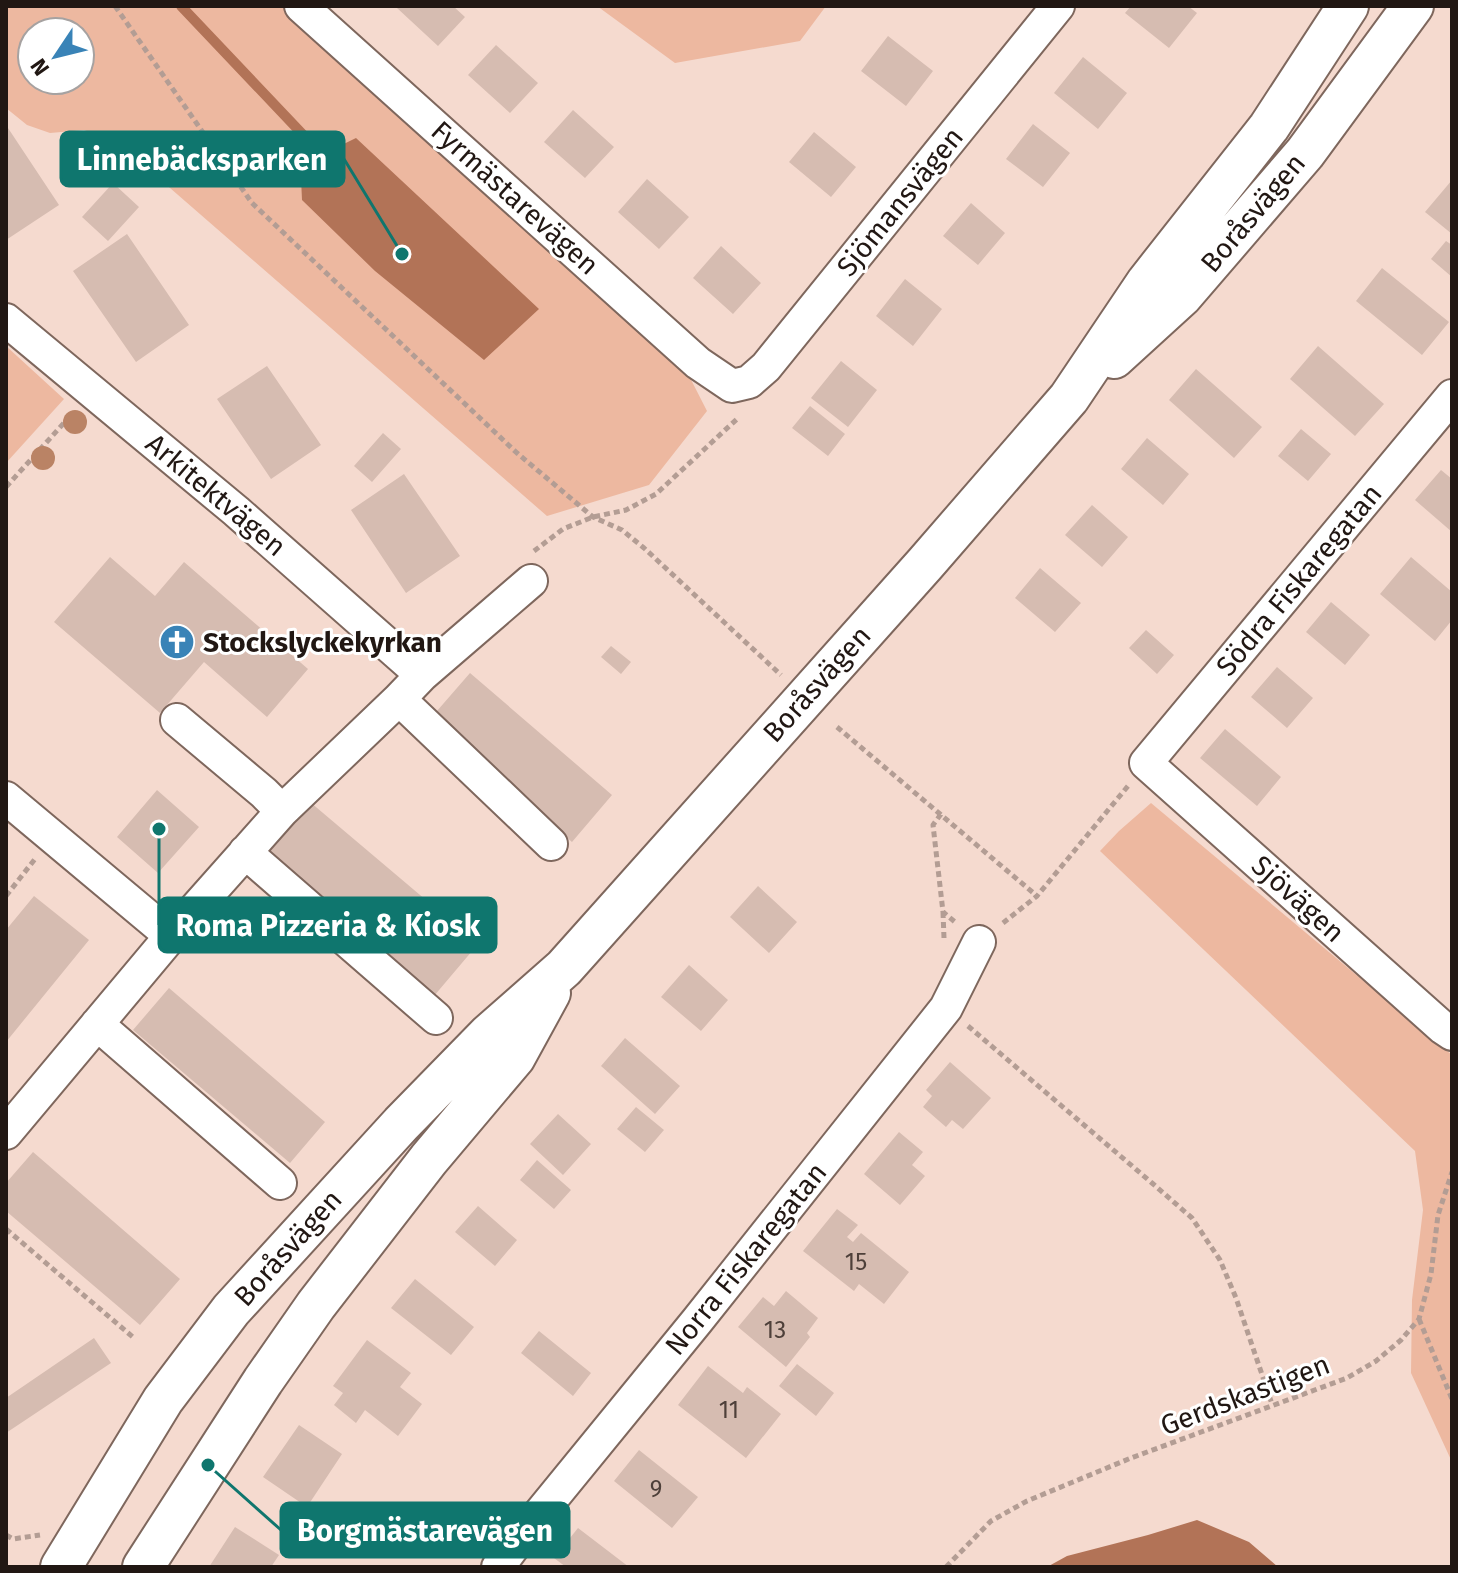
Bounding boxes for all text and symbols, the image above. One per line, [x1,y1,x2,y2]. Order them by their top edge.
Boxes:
north arrow [16,16,96,96]
text: N [25,53,55,81]
street label: Fyrmästarevägen [425,114,605,282]
street label: Sjömansvägen [830,121,970,283]
callout: Linnebäcksparken [61,132,344,186]
text: Linnebäcksparken [77,142,327,178]
street label: Boråsvägen [1194,147,1312,279]
street label: Arkitektvägen [139,427,293,563]
street label: Södra Fiskaregatan [1209,478,1389,682]
street label: Boråsvägen [756,619,878,749]
church icon: Stockslyckekyrkan [158,623,196,661]
place label: Stockslyckekyrkan [203,626,442,659]
street label: Sjövägen [1245,849,1351,949]
callout: Roma Pizzeria & Kiosk [159,898,496,952]
text: Roma Pizzeria & Kiosk [176,908,481,944]
street label: Norra Fiskaregatan [658,1156,834,1362]
street label: Boråsvägen [227,1183,349,1313]
house number: 15 [845,1248,867,1276]
house number: 13 [764,1316,786,1344]
street label: Gerdskastigen [1156,1348,1334,1442]
house number: 11 [719,1396,739,1424]
house number: 9 [650,1475,662,1503]
callout: Borgmästarevägen [281,1503,569,1557]
text: Borgmästarevägen [297,1513,553,1549]

